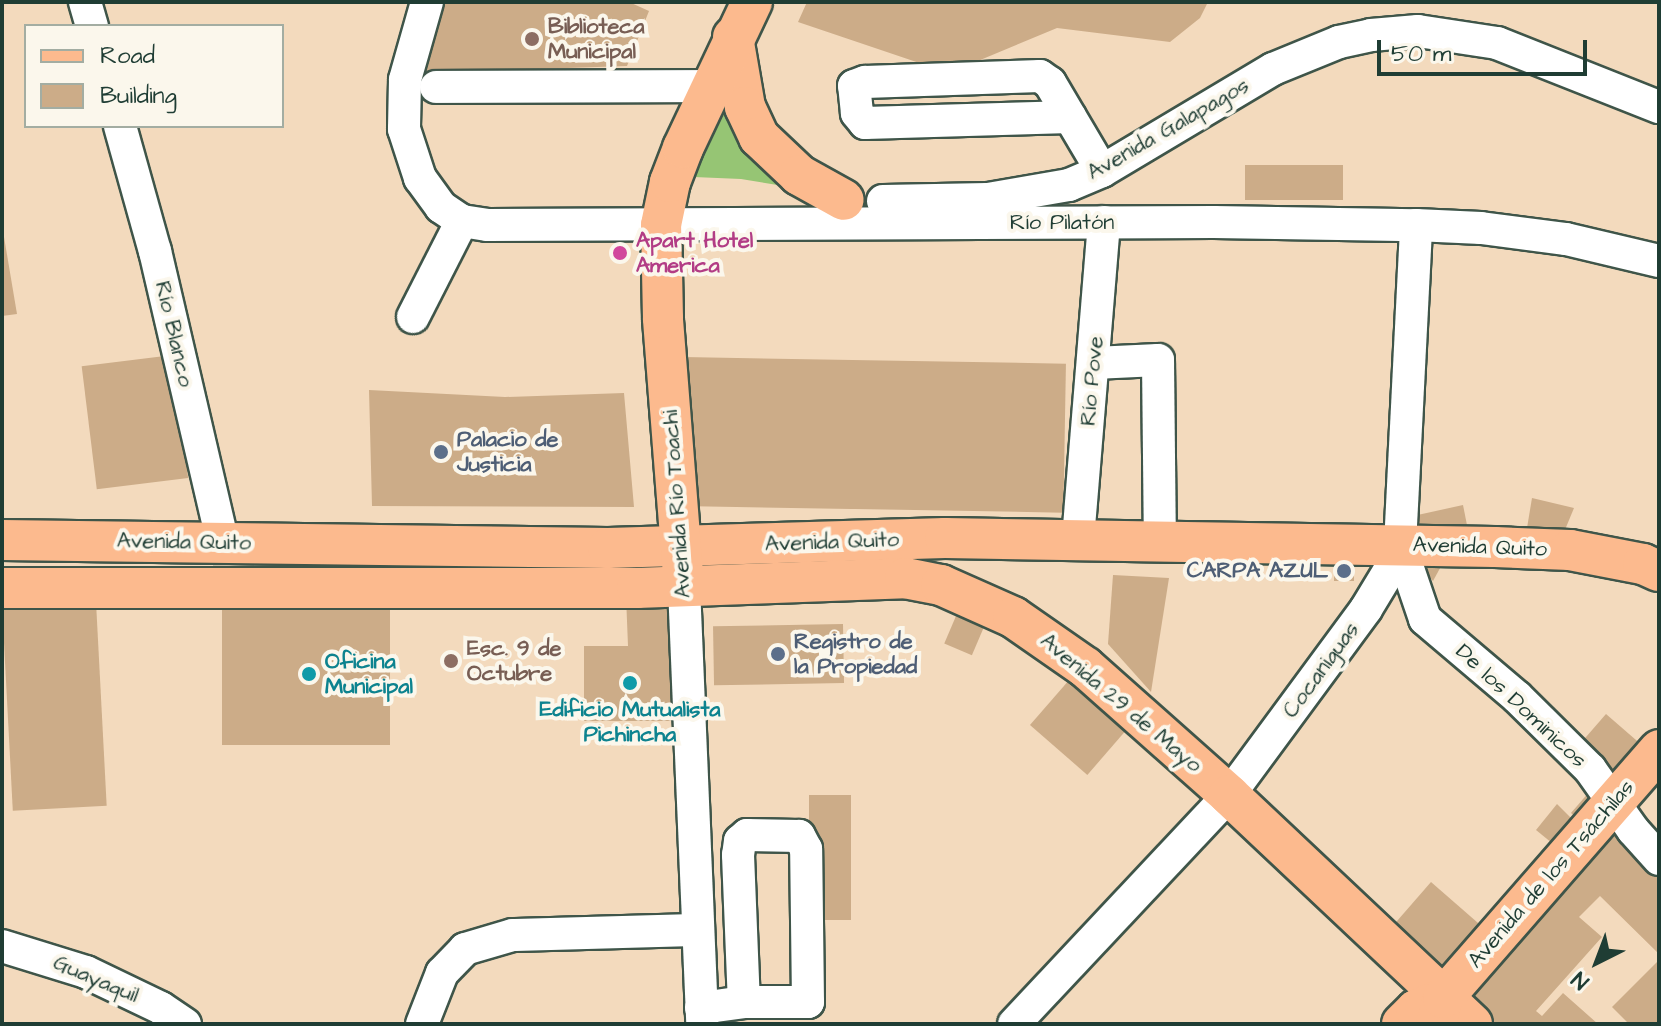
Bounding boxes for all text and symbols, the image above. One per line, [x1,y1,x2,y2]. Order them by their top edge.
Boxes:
place label: Biblioteca Municipal [548,13,644,64]
legend [24,24,284,128]
scale bar [1381,24,1591,74]
marker: Biblioteca Municipal [523,30,541,48]
text: 50 m [1391,37,1451,71]
text: Road [100,39,155,73]
street label: Avenida Galapagos [1082,72,1254,186]
text: Building [100,79,177,113]
street label: Río Pilatón [1010,210,1114,236]
place label: Apart Hotel America [636,227,753,278]
marker: Apart Hotel America [611,244,629,262]
street label: Río Blanco [149,279,199,389]
street label: Río Pove [1075,335,1109,427]
street label: Avenida Río Toachi [657,409,697,599]
place label: Palacio de Justicia [457,426,558,478]
marker: Palacio de Justicia [432,443,450,461]
street label: Avenida Quito [764,526,900,558]
street label: Avenida Quito [117,528,251,556]
street label: Avenida Quito [1412,531,1548,563]
place label: CARPA AZUL [1187,558,1328,584]
marker: CARPA AZUL [1335,562,1353,580]
street label: Cocaniguas [1277,617,1365,723]
place label: Registro de la Propiedad [794,628,917,680]
street label: Avenida 29 de Mayo [1035,628,1207,778]
place label: Esc. 9 de Octubre [467,635,561,686]
street label: De los Dominicos [1450,639,1592,773]
marker: Registro de la Propiedad [769,645,787,663]
place label: Oficina Municipal [325,648,413,700]
marker: Esc. 9 de Octubre [442,652,460,670]
marker: Oficina Municipal [300,665,318,683]
marker: Edificio Mutualista Pichincha [621,674,639,692]
place label: Edificio Mutualista Pichincha [539,696,721,748]
street label: Avenida de los Tsáchilas [1462,775,1640,973]
north arrow [1557,922,1637,1002]
street label: Guayaquil [49,949,143,1009]
text: N [1565,964,1596,996]

